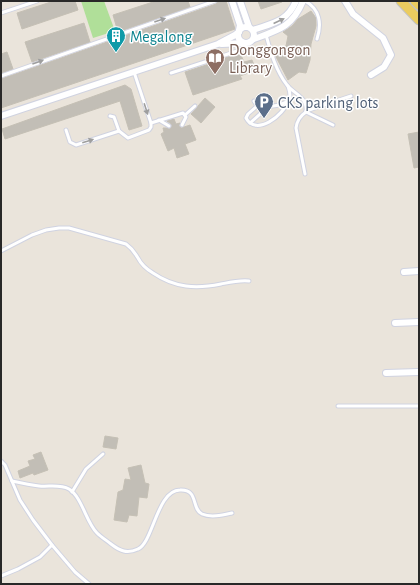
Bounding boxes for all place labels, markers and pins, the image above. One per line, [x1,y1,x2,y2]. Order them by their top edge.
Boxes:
building icon: Megalong [105,25,127,53]
place label: Megalong [130,29,192,45]
place label: Donggongon Library [229,42,311,77]
library icon: Donggongon Library [204,47,226,75]
parking icon: CKS parking lots [253,91,275,119]
place label: CKS parking lots [278,95,379,111]

